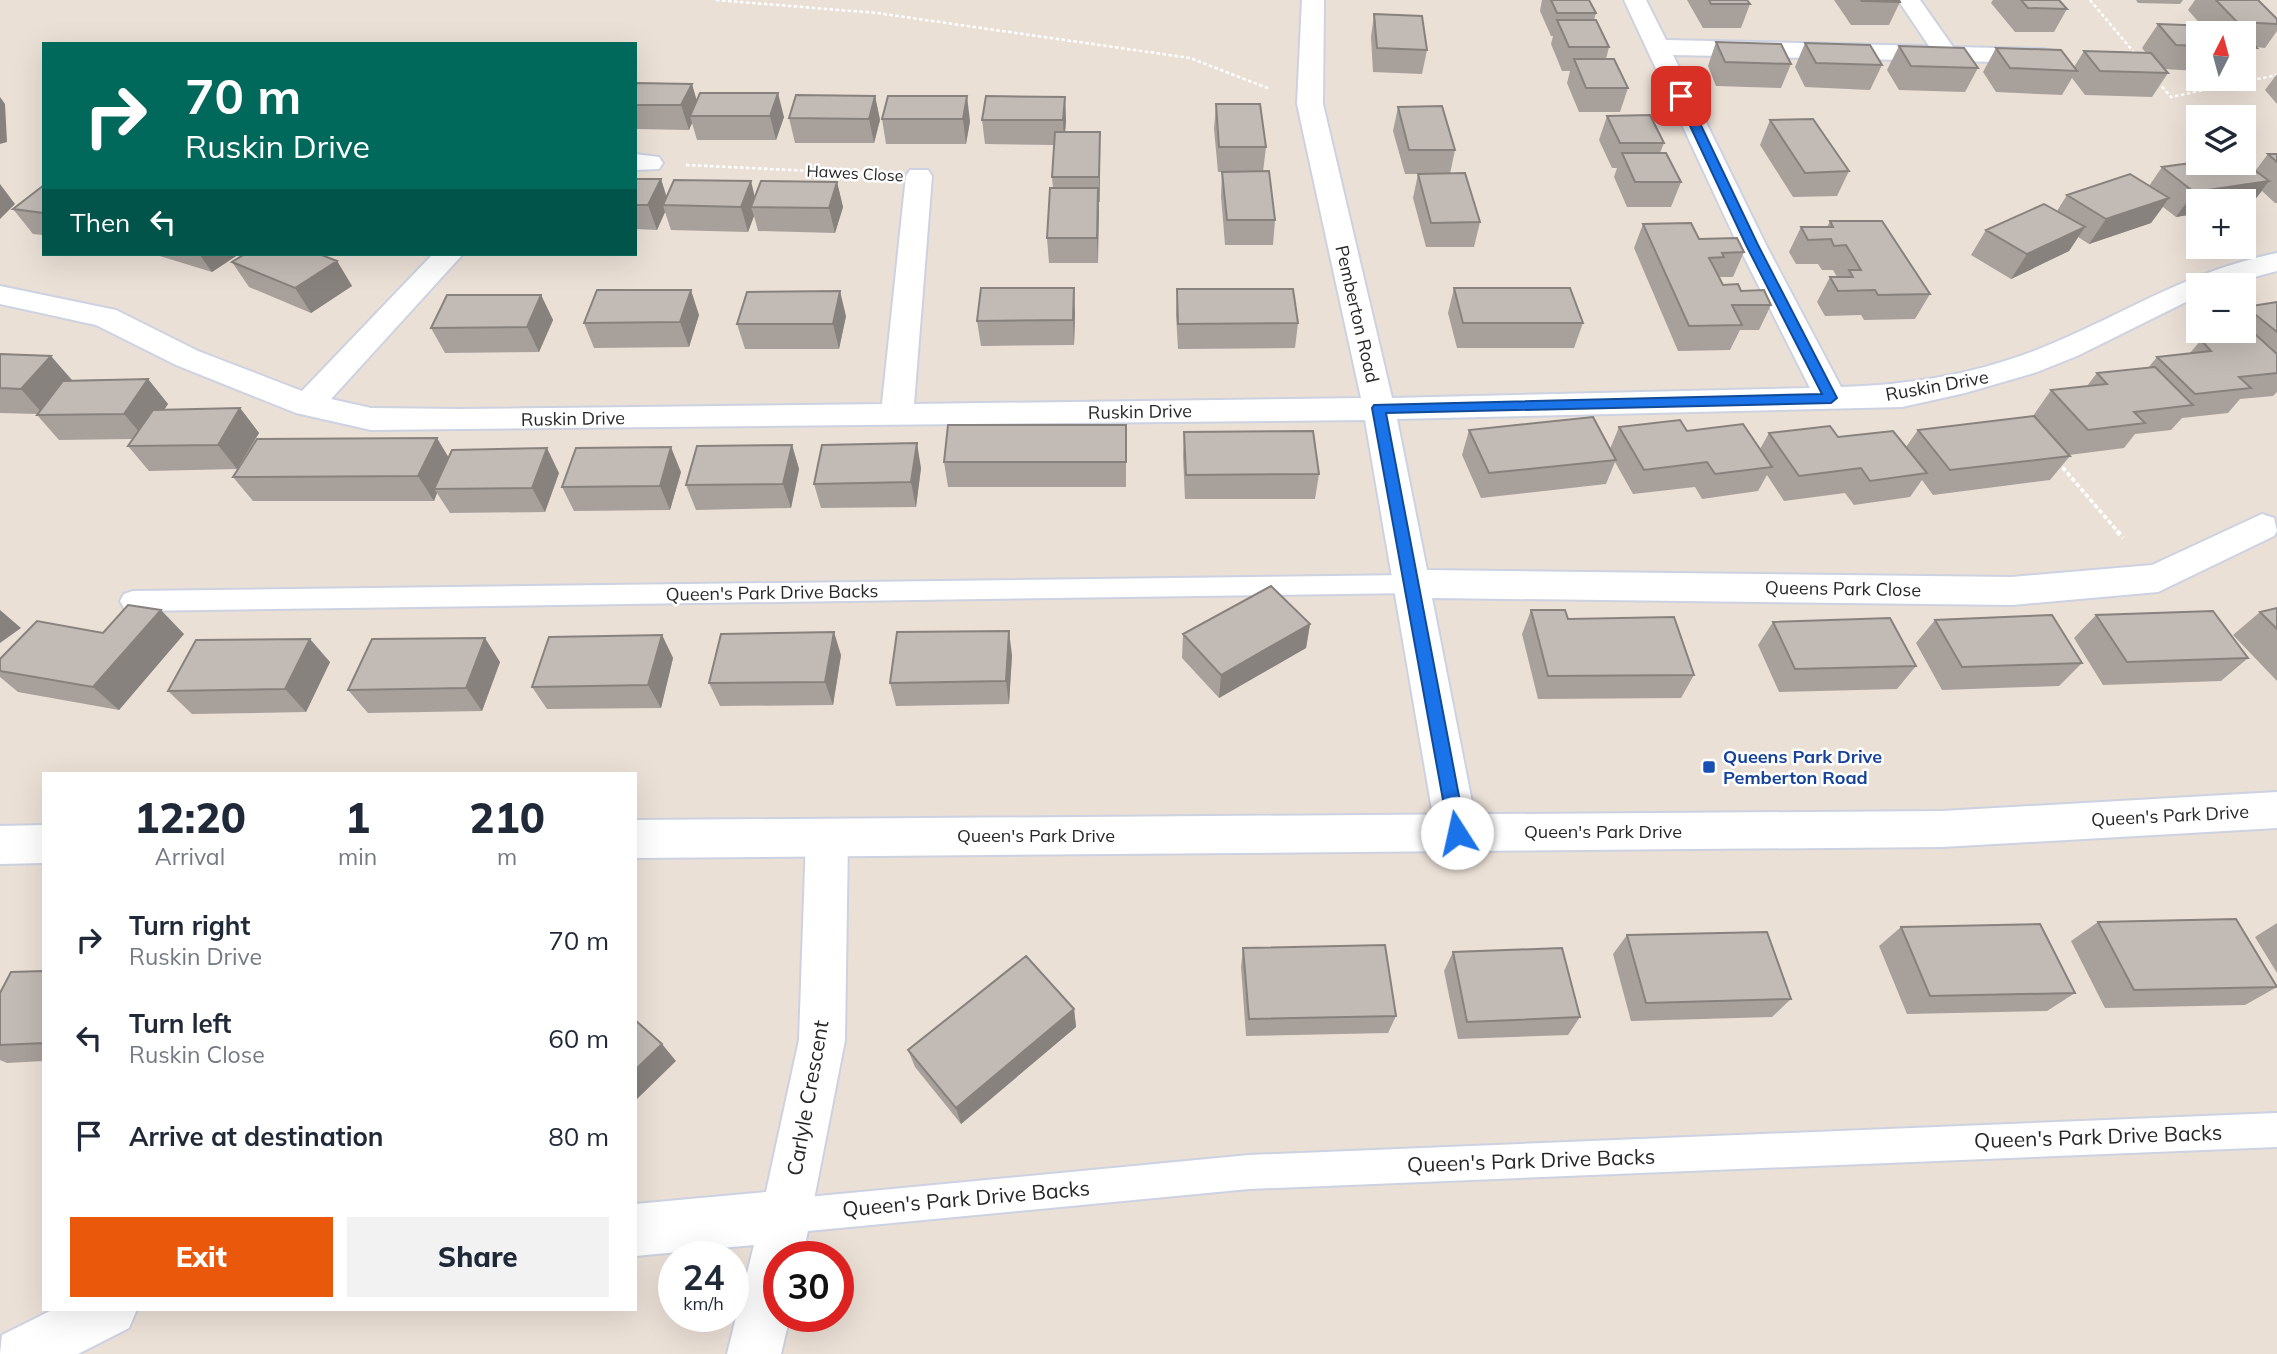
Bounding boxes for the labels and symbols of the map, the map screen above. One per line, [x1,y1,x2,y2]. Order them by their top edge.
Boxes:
north arrow [2186,21,2256,91]
pin [1651,66,1711,126]
street label: Hawes Close [806,160,904,186]
street label: Pemberton Road [1330,243,1384,385]
street label: Ruskin Drive [1884,365,1990,406]
street label: Ruskin Drive [1088,399,1192,424]
street label: Ruskin Drive [521,406,625,431]
street label: Queens Park Close [1765,576,1921,601]
street label: Queen's Park Drive Backs [665,579,879,606]
place label: Queens Park Drive Pemberton Road [1723,745,1882,789]
marker: Queens Park Drive Pemberton Road [1701,759,1717,775]
position arrow [1420,796,1494,870]
street label: Queen's Park Drive [2090,800,2250,831]
street label: Queen's Park Drive [1524,820,1682,843]
street label: Queen's Park Drive [957,824,1115,847]
street label: Carlyle Crescent [781,1018,833,1178]
street label: Queen's Park Drive Backs [1973,1119,2222,1153]
street label: Queen's Park Drive Backs [1406,1143,1655,1177]
street label: Queen's Park Drive Backs [841,1174,1091,1222]
speed limit sign: 30 [763,1241,854,1332]

